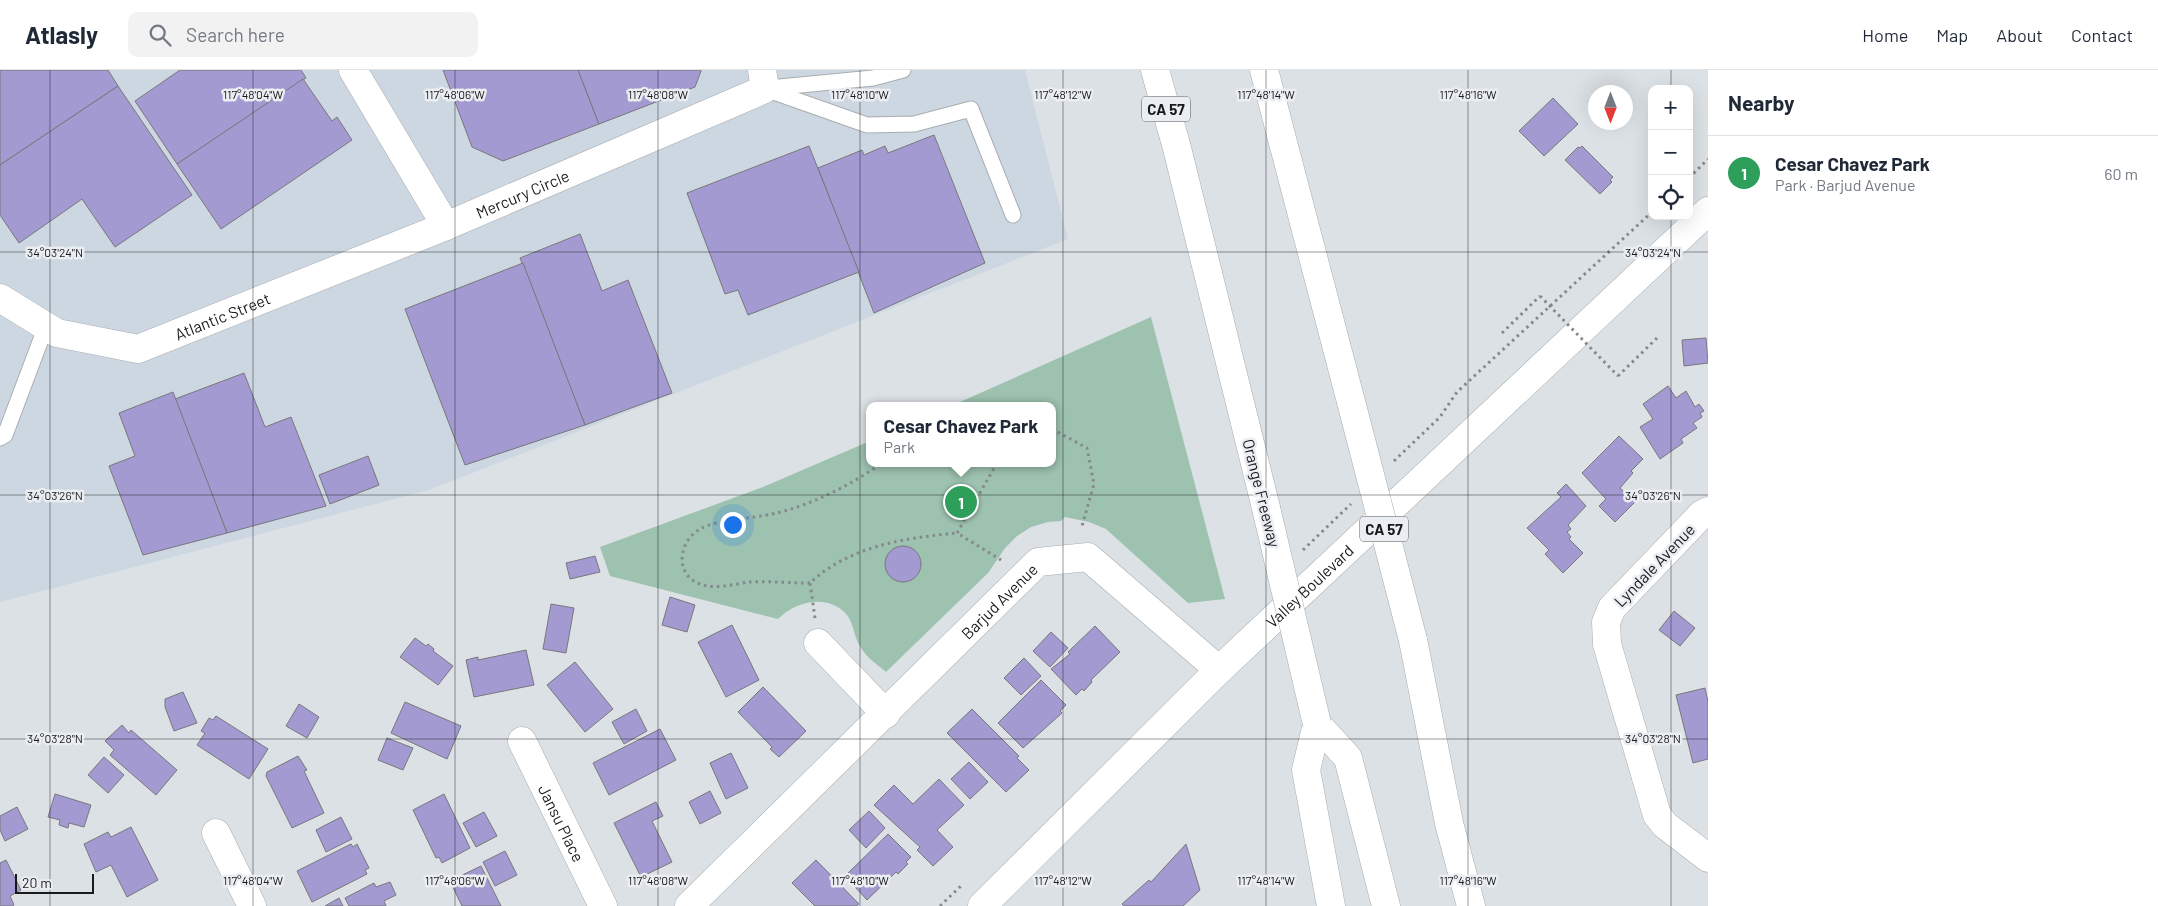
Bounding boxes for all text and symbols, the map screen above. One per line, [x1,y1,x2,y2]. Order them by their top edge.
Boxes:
search box [128,12,478,57]
text: Atlasly [25,20,98,49]
icon: search [146,21,174,49]
text: Search here [186,23,285,46]
text: Home [1862,24,1908,46]
text: Map [1936,24,1968,46]
text: About [1996,24,2043,46]
text: Contact [2071,24,2133,46]
north arrow [1588,85,1633,130]
map controls [1648,85,1693,220]
button: + [1648,85,1693,130]
text: 117°48'04"W [223,87,283,101]
text: 117°48'06"W [425,87,485,101]
text: 117°48'08"W [628,87,688,101]
text: 117°48'10"W [831,87,889,101]
text: 117°48'12"W [1034,87,1092,101]
text: 117°48'14"W [1237,87,1295,101]
text: 117°48'16"W [1439,87,1497,101]
text: Nearby [1728,90,1794,115]
road number: CA 57 [1142,96,1190,122]
button: − [1648,130,1693,175]
text: Cesar Chavez Park [1775,152,1930,175]
text: 1 [1741,164,1747,183]
text: 60 m [2104,164,2138,183]
street label: Mercury Circle [473,165,572,222]
button: locate [1648,175,1693,220]
text: Park · Barjud Avenue [1775,175,1915,194]
text: 34°03'24"N [27,245,83,259]
text: 34°03'24"N [1625,245,1681,259]
street label: Atlantic Street [172,288,273,343]
popup [866,402,1056,467]
text: Cesar Chavez Park [884,414,1038,437]
text: Park [884,437,915,456]
street label: Orange Freeway [1239,437,1285,550]
pin: 1 [945,483,977,521]
text: 34°03'26"N [27,488,83,502]
text: 34°03'26"N [1625,488,1681,502]
your location [720,512,746,538]
road number: CA 57 [1360,516,1408,542]
street label: Lyndale Avenue [1610,520,1698,610]
street label: Valley Boulevard [1262,540,1357,631]
street label: Barjud Avenue [957,559,1041,642]
text: 34°03'28"N [27,731,83,745]
text: 34°03'28"N [1625,731,1681,745]
street label: Jansu Place [535,781,589,864]
scale bar [15,871,94,894]
text: 117°48'04"W [223,873,283,887]
text: 117°48'06"W [425,873,485,887]
text: 117°48'08"W [628,873,688,887]
text: 117°48'10"W [831,873,889,887]
text: 117°48'12"W [1034,873,1092,887]
text: 117°48'14"W [1237,873,1295,887]
text: 117°48'16"W [1439,873,1497,887]
text: 20 m [22,874,52,891]

